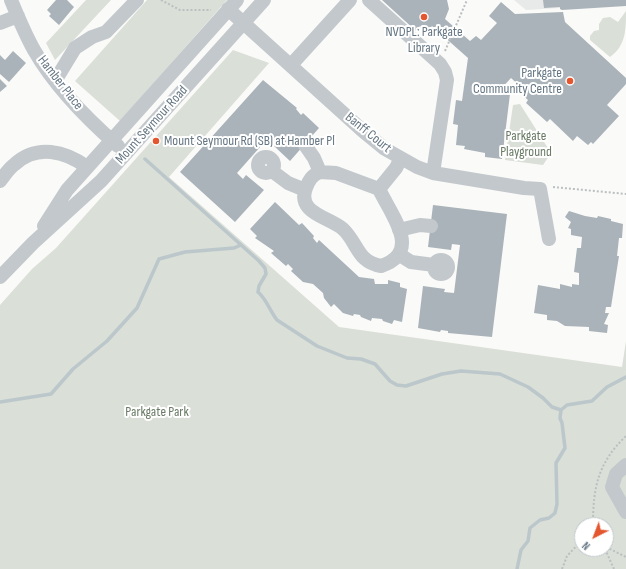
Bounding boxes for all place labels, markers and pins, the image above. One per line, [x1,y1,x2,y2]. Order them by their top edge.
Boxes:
marker: NVDPL: Parkgate Library [419,12,429,22]
place label: NVDPL: Parkgate Library [385,24,463,56]
place label: Parkgate Community Centre [473,65,562,98]
marker: Parkgate Community Centre [565,76,575,86]
place label: Mount Seymour Rd (SB) at Hamber Pl [164,133,335,149]
marker: Mount Seymour Rd (SB) at Hamber Pl [151,136,161,146]

